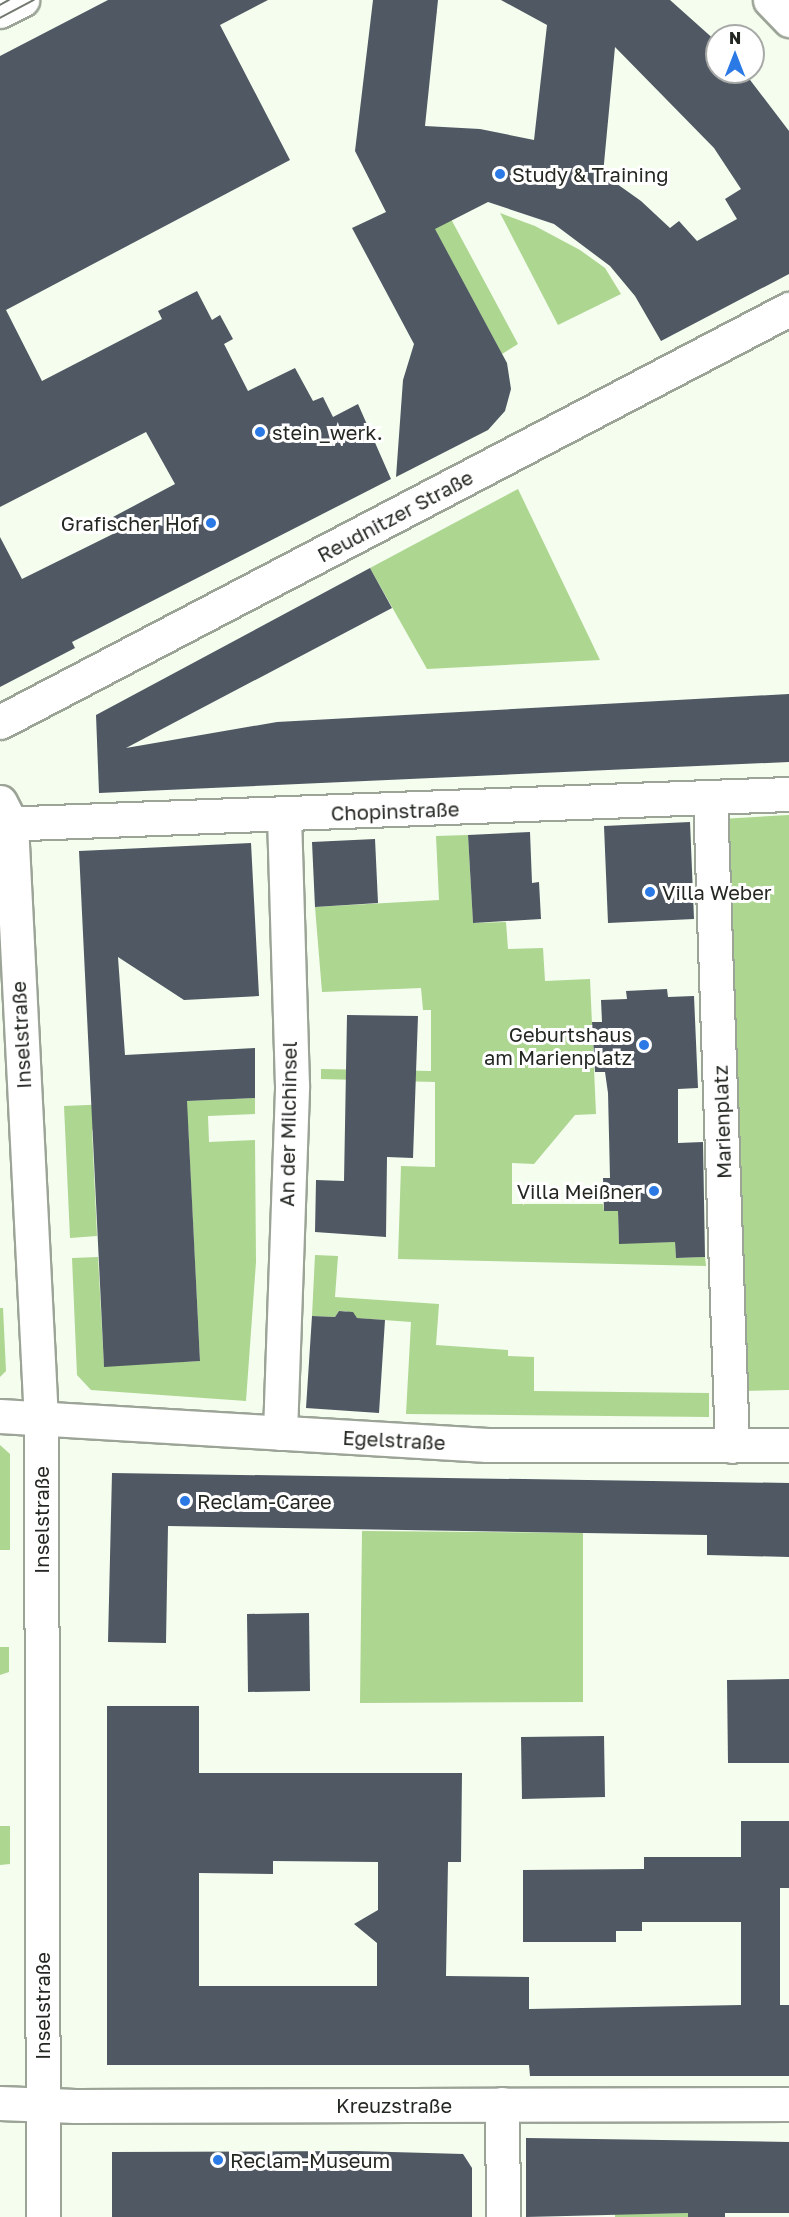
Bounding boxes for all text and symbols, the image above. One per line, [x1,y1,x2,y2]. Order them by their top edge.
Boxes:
north arrow [705,24,765,84]
text: N [729,28,741,48]
place label: Study & Training [512,162,669,186]
marker: Study & Training [493,167,507,181]
place label: stein_werk. [272,420,383,444]
marker: stein_werk. [253,425,267,439]
street label: Reudnitzer Straße [313,465,477,567]
place label: Grafischer Hof [61,511,199,535]
marker: Grafischer Hof [204,516,218,530]
street label: Chopinstraße [330,797,460,825]
place label: Villa Weber [662,880,772,904]
marker: Villa Weber [643,885,657,899]
street label: Inselstraße [6,981,36,1089]
place label: Geburtshaus am Marienplatz [484,1022,632,1069]
marker: Geburtshaus am Marienplatz [637,1038,651,1052]
street label: An der Milchinsel [275,1041,301,1207]
street label: Marienplatz [708,1065,736,1179]
place label: Villa Meißner [517,1179,642,1203]
marker: Villa Meißner [647,1184,661,1198]
street label: Egelstraße [342,1425,446,1455]
street label: Inselstraße [29,1466,53,1574]
place label: Reclam-Caree [197,1489,332,1513]
marker: Reclam-Caree [178,1494,192,1508]
street label: Inselstraße [30,1952,54,2060]
street label: Kreuzstraße [336,2093,452,2117]
place label: Reclam-Museum [230,2148,390,2172]
marker: Reclam-Museum [211,2153,225,2167]

